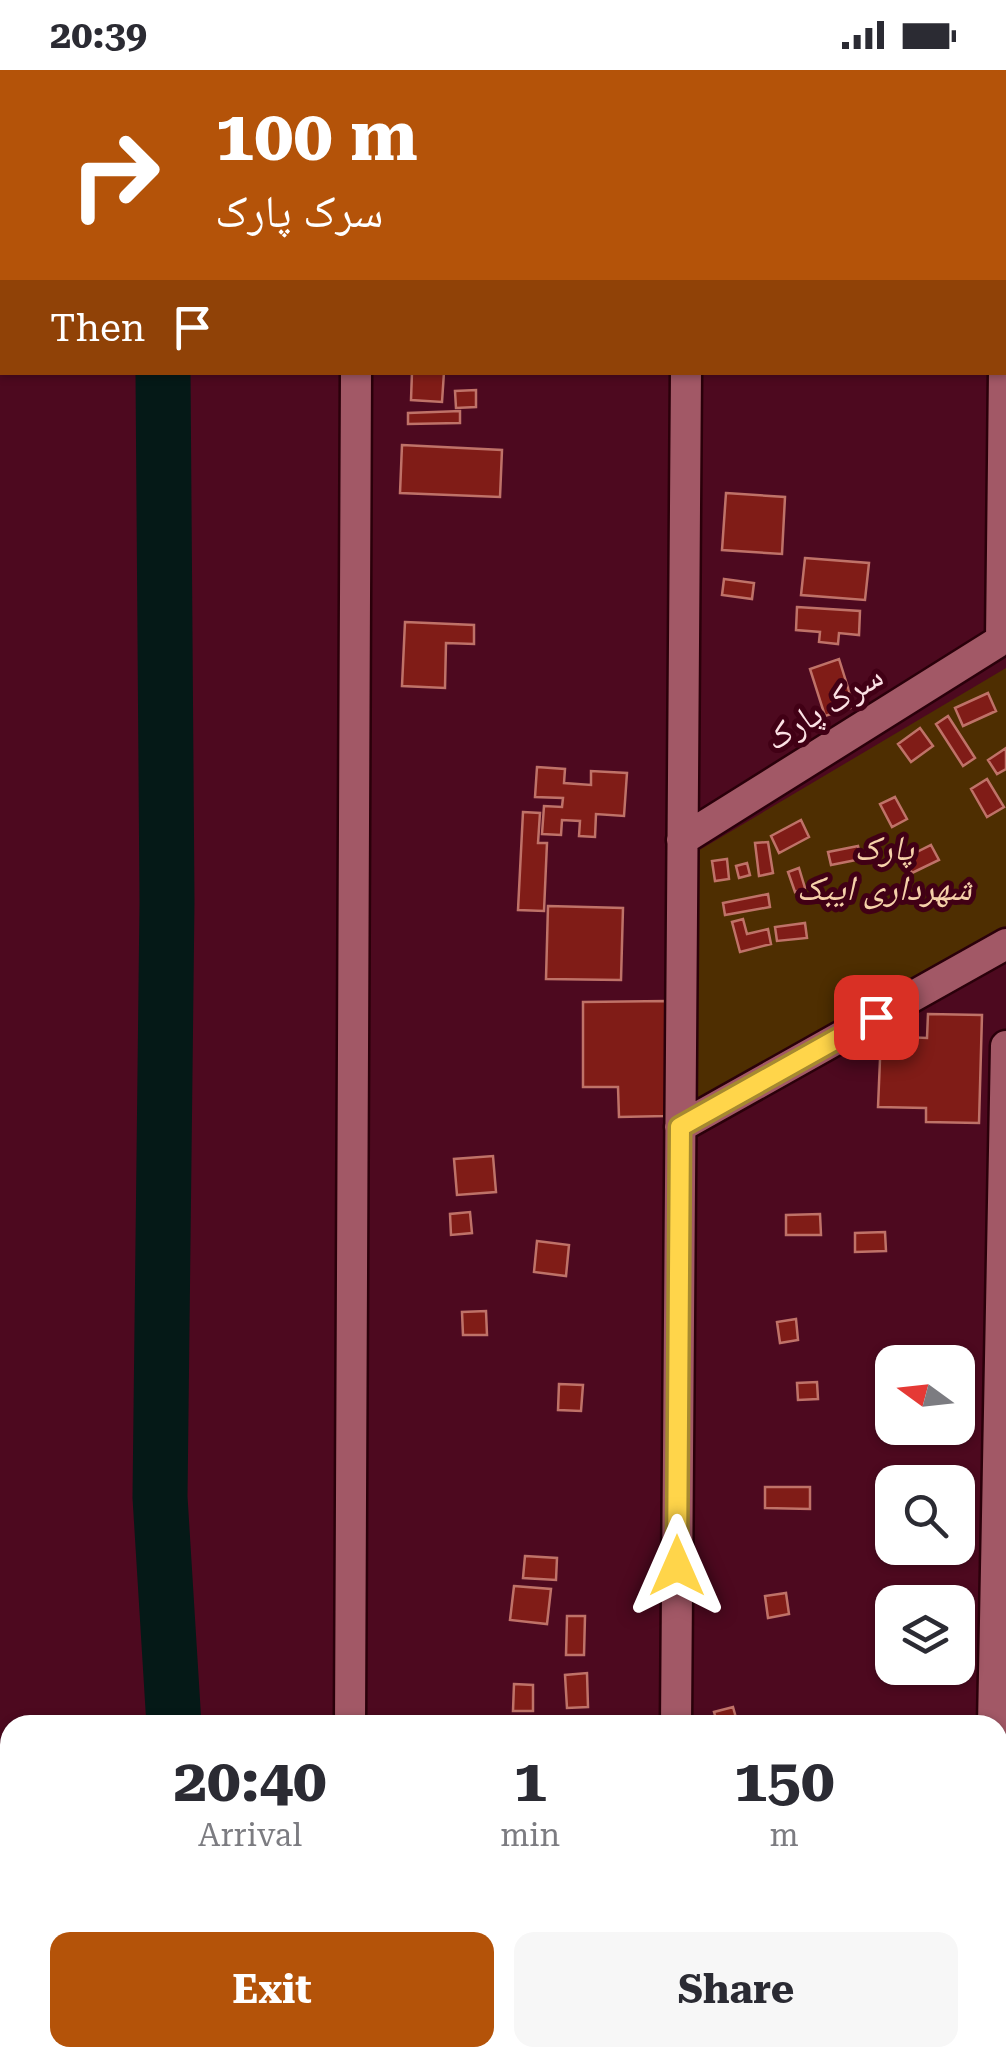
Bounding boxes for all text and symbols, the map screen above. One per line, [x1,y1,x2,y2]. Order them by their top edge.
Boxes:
text: 20:39 [50,13,147,57]
text: 100 m [215,95,418,177]
icon: right [50,110,180,240]
text: سرک پارک [215,185,383,238]
icon: arrive [165,300,220,355]
text: Then [50,306,145,350]
street label: سرک پارک [758,655,891,759]
park label: پارک شهرداری ایبک [796,828,974,910]
pin [834,975,919,1060]
icon: arrive [849,990,904,1045]
north arrow [875,1345,975,1445]
map controls [875,1345,975,1685]
button: search [875,1465,975,1565]
position arrow [625,1514,729,1618]
button: layers [875,1585,975,1685]
text: 20:40 [173,1745,327,1816]
text: 1 [513,1745,547,1816]
text: 150 [734,1745,835,1816]
text: Arrival [198,1816,302,1854]
text: min [500,1816,560,1854]
text: m [770,1816,799,1854]
button: Exit [50,1932,494,2047]
button: Share [514,1932,958,2047]

